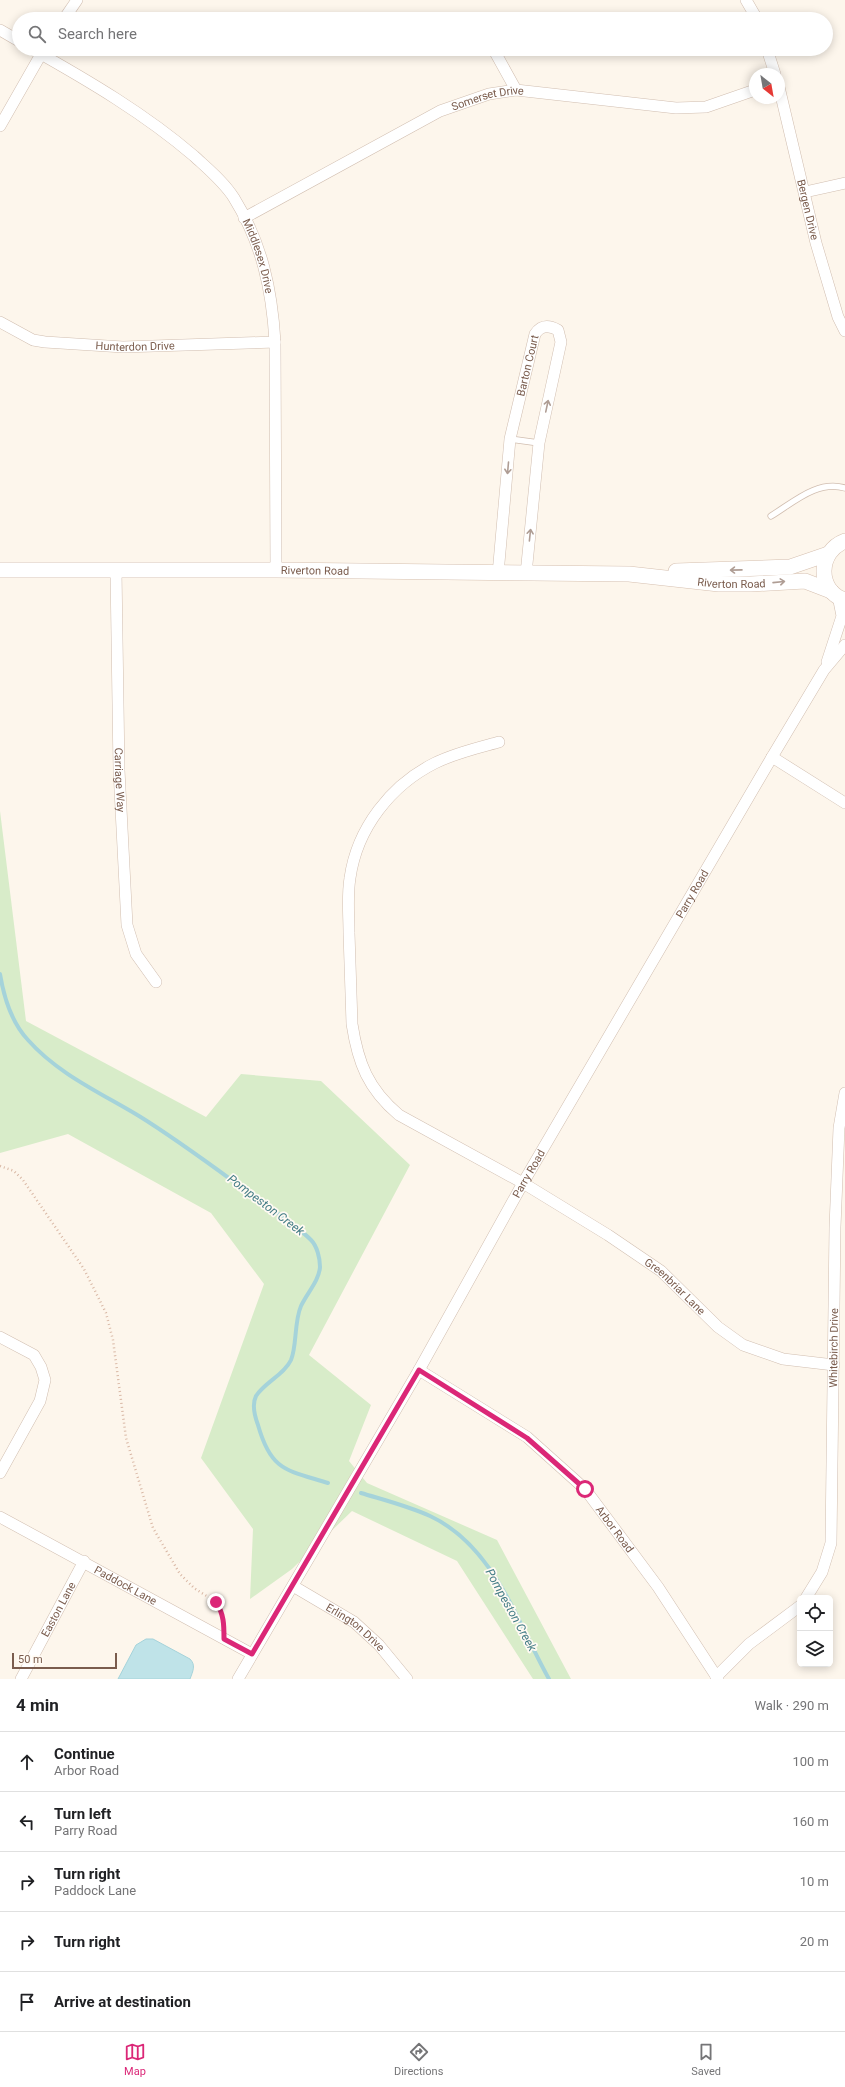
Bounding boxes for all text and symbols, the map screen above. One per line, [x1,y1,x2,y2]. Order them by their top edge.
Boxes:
search box [12,12,833,56]
icon: search [26,23,48,45]
text: Search here [58,25,137,43]
north arrow [749,68,785,104]
street label: Somerset Drive [450,83,525,113]
street label: Bergen Drive [795,178,822,241]
street label: Middlesex Drive [240,217,276,295]
street label: Barton Court [514,333,541,398]
street label: Hunterdon Drive [95,339,175,354]
one-way arrow [544,400,552,413]
one-way arrow [504,461,511,474]
one-way arrow [526,529,533,542]
street label: Riverton Road [281,564,349,577]
one-way arrow [730,566,743,573]
street label: Riverton Road [697,575,766,591]
one-way arrow [773,578,786,585]
street label: Carriage Way [112,747,128,813]
street label: Parry Road [673,867,711,920]
street label: Parry Road [510,1147,548,1200]
water label: Pompeston Creek [225,1172,308,1239]
street label: Greenbriar Lane [642,1255,708,1317]
street label: Whitebirch Drive [826,1308,840,1388]
route start [576,1480,594,1498]
street label: Arbor Road [593,1503,637,1555]
street label: Paddock Lane [92,1563,159,1608]
water label: Pompeston Creek [483,1566,540,1655]
street label: Easton Lane [38,1579,78,1639]
route end [207,1593,225,1611]
map controls [797,1595,833,1667]
button: locate [797,1595,833,1631]
street label: Erlington Drive [324,1600,388,1654]
button: layers [797,1631,833,1667]
scale bar [12,1651,117,1670]
text: 50 m [18,1653,43,1666]
text: 4 min [16,1695,59,1715]
text: Walk · 290 m [754,1698,829,1713]
text: Continue [54,1745,115,1763]
icon: ahead [16,1751,38,1773]
text: 100 m [792,1754,829,1769]
text: Arbor Road [54,1763,119,1778]
text: Turn left [54,1805,111,1823]
icon: left [16,1811,38,1833]
text: 160 m [792,1814,829,1829]
text: Parry Road [54,1823,117,1838]
text: Turn right [54,1865,120,1883]
icon: right [16,1871,38,1893]
text: 10 m [800,1874,829,1889]
text: Paddock Lane [54,1883,136,1898]
icon: right [16,1931,38,1953]
text: Turn right [54,1933,120,1951]
text: 20 m [800,1934,829,1949]
icon: arrive [16,1991,38,2013]
text: Arrive at destination [54,1993,191,2011]
tab: Map [124,2041,146,2078]
tab: Directions [394,2041,443,2078]
tab: Saved [691,2041,721,2078]

